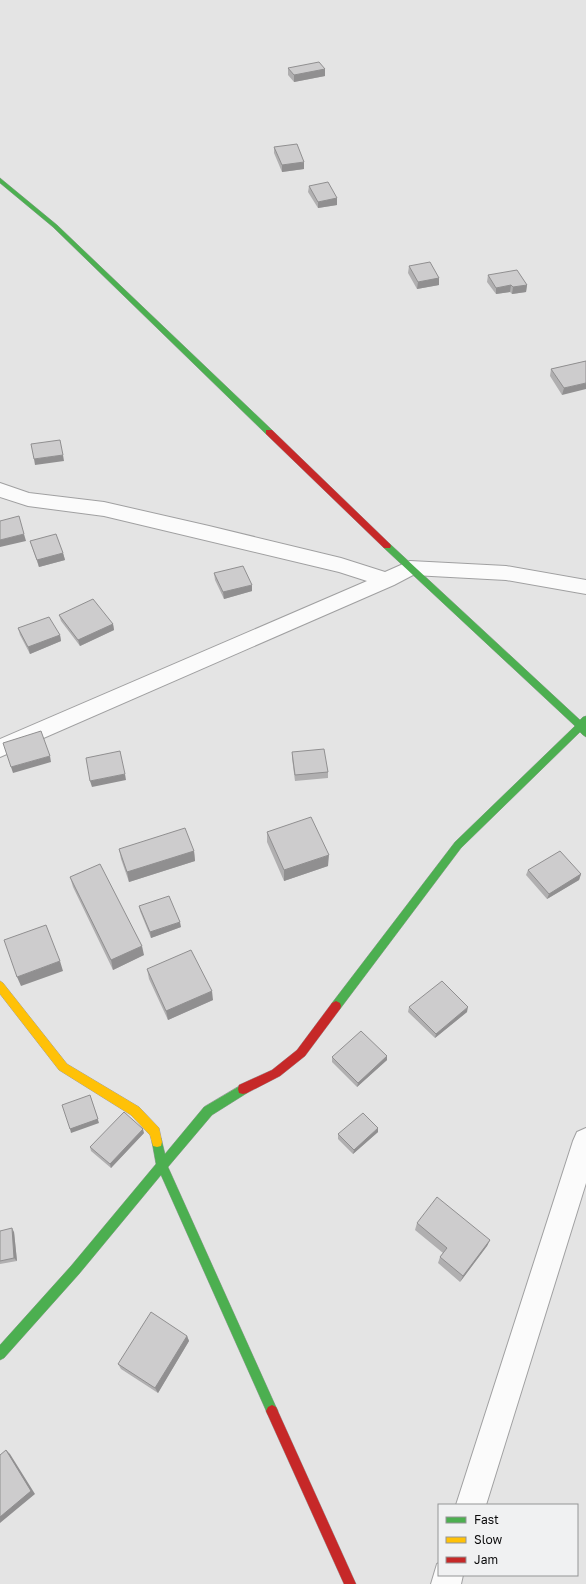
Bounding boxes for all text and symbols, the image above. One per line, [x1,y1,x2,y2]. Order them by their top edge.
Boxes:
legend [438,1504,578,1576]
text: Fast [474,1512,499,1527]
text: Slow [474,1532,502,1547]
text: Jam [474,1552,498,1567]

